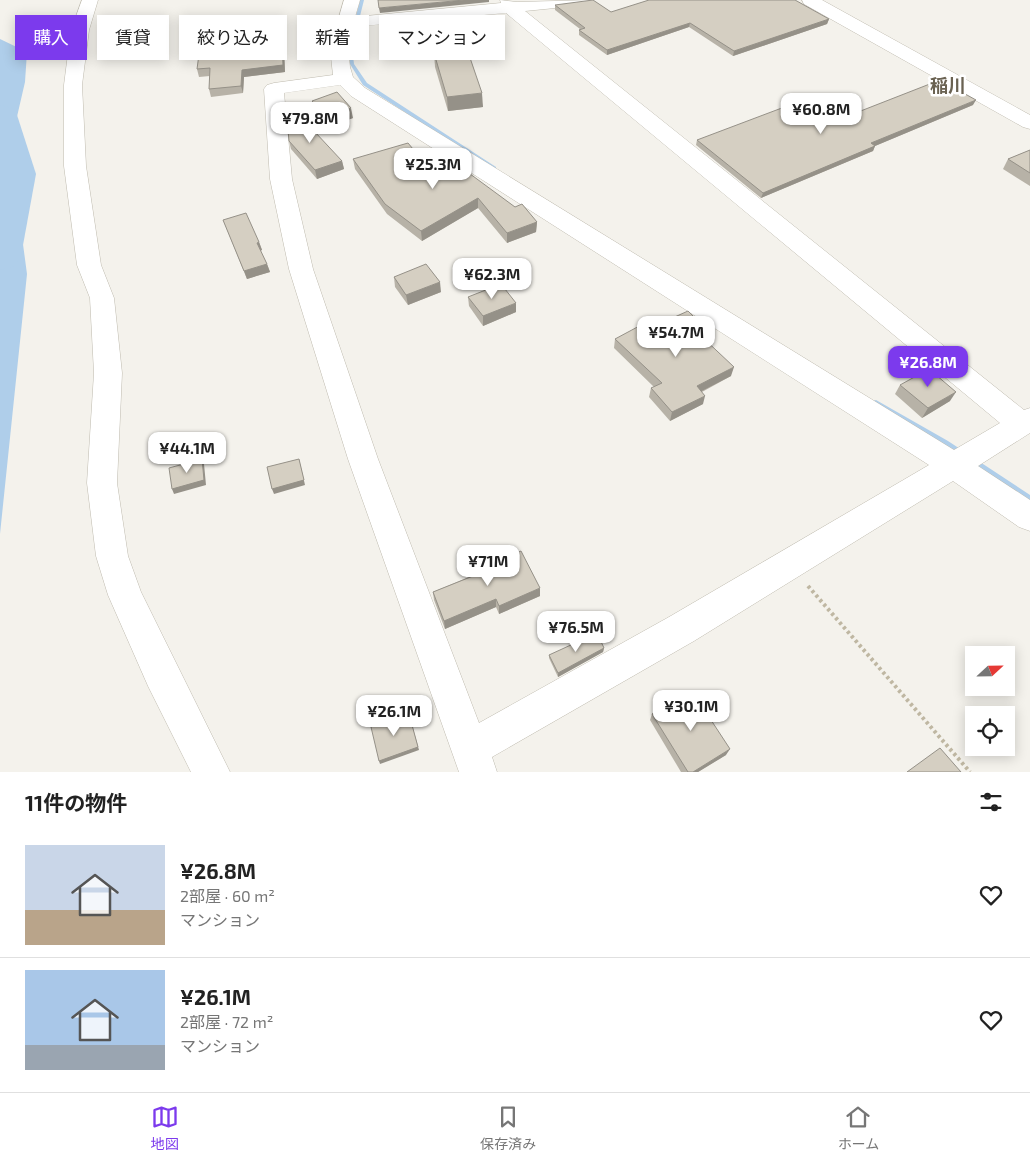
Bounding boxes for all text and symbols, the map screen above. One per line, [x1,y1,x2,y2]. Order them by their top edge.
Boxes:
chip: 購入 [15,15,87,60]
chip: 賃貸 [97,15,169,60]
chip: 絞り込み [179,15,287,60]
chip: 新着 [297,15,369,60]
chip: マンション [379,15,505,60]
district label: 稲川 [930,74,966,96]
pin: ¥60.8M [780,92,862,135]
text: ¥60.8M [792,99,850,118]
pin: ¥79.8M [269,102,351,144]
text: ¥79.8M [281,108,339,127]
pin: ¥25.3M [392,148,474,190]
text: ¥25.3M [405,154,461,173]
pin: ¥62.3M [451,258,533,300]
text: ¥62.3M [464,264,520,283]
pin: ¥54.7M [635,316,717,358]
text: ¥54.7M [648,322,704,341]
pin: ¥26.8M [887,346,969,388]
text: ¥26.8M [899,352,957,371]
pin: ¥44.1M [146,432,228,474]
text: ¥44.1M [159,438,215,457]
pin: ¥71M [458,544,518,587]
text: ¥71M [468,551,508,570]
pin: ¥76.5M [535,610,617,653]
text: ¥76.5M [548,617,604,636]
north arrow [965,646,1015,696]
map controls [965,646,1015,756]
pin: ¥30.1M [650,690,732,732]
pin: ¥26.1M [353,694,435,737]
text: ¥30.1M [664,696,718,715]
text: ¥26.1M [367,701,421,720]
button: locate [965,706,1015,756]
icon: filters [977,788,1005,816]
text: 11件の物件 [25,790,127,815]
text: ¥26.8M [180,858,256,883]
icon: home [65,865,125,925]
icon: heart [977,881,1005,909]
text: 2部屋 · 60 m² [180,886,275,905]
text: マンション [180,910,260,929]
text: ¥26.1M [180,984,251,1009]
icon: home [65,990,125,1050]
icon: heart [977,1006,1005,1034]
text: 2部屋 · 72 m² [180,1012,273,1031]
text: マンション [180,1036,260,1055]
tab: 地図 [151,1103,179,1153]
tab: 保存済み [480,1103,536,1153]
tab: ホーム [838,1103,879,1153]

